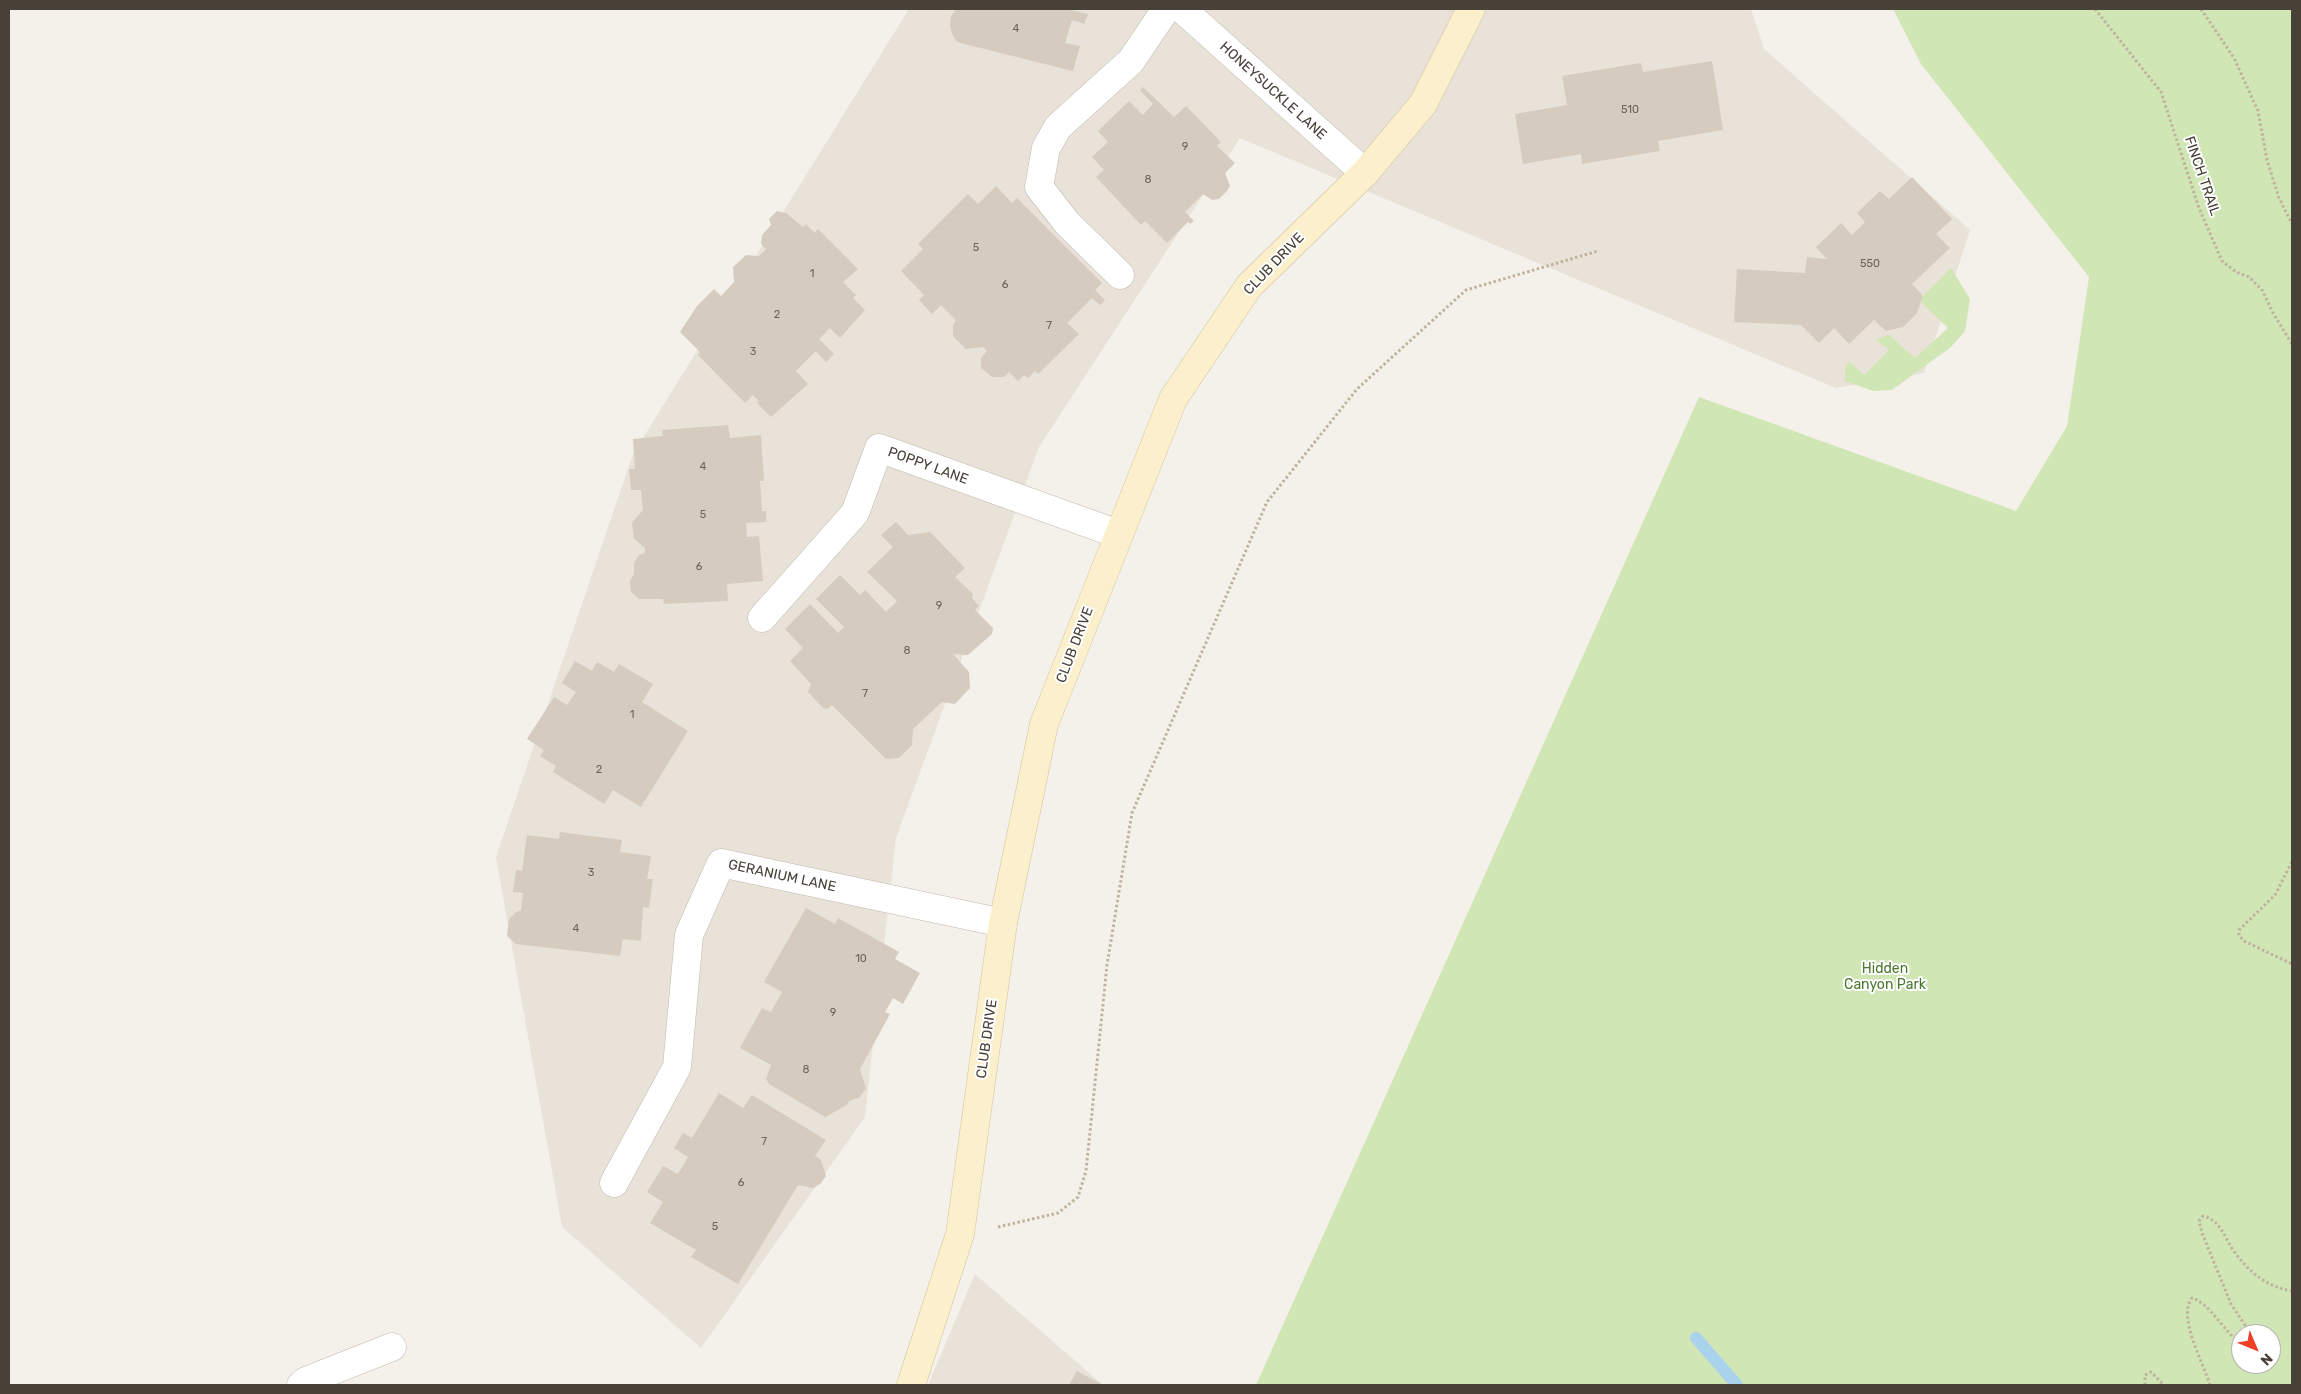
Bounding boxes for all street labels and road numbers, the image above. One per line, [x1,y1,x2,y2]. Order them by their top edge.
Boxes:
street label: HONEYSUCKLE LANE [1216,39,1330,143]
street label: FINCH TRAIL [2181,134,2223,218]
street label: CLUB DRIVE [1240,229,1308,299]
street label: POPPY LANE [886,444,970,488]
street label: CLUB DRIVE [1053,605,1097,685]
street label: GERANIUM LANE [726,856,838,896]
street label: CLUB DRIVE [973,998,1001,1080]

